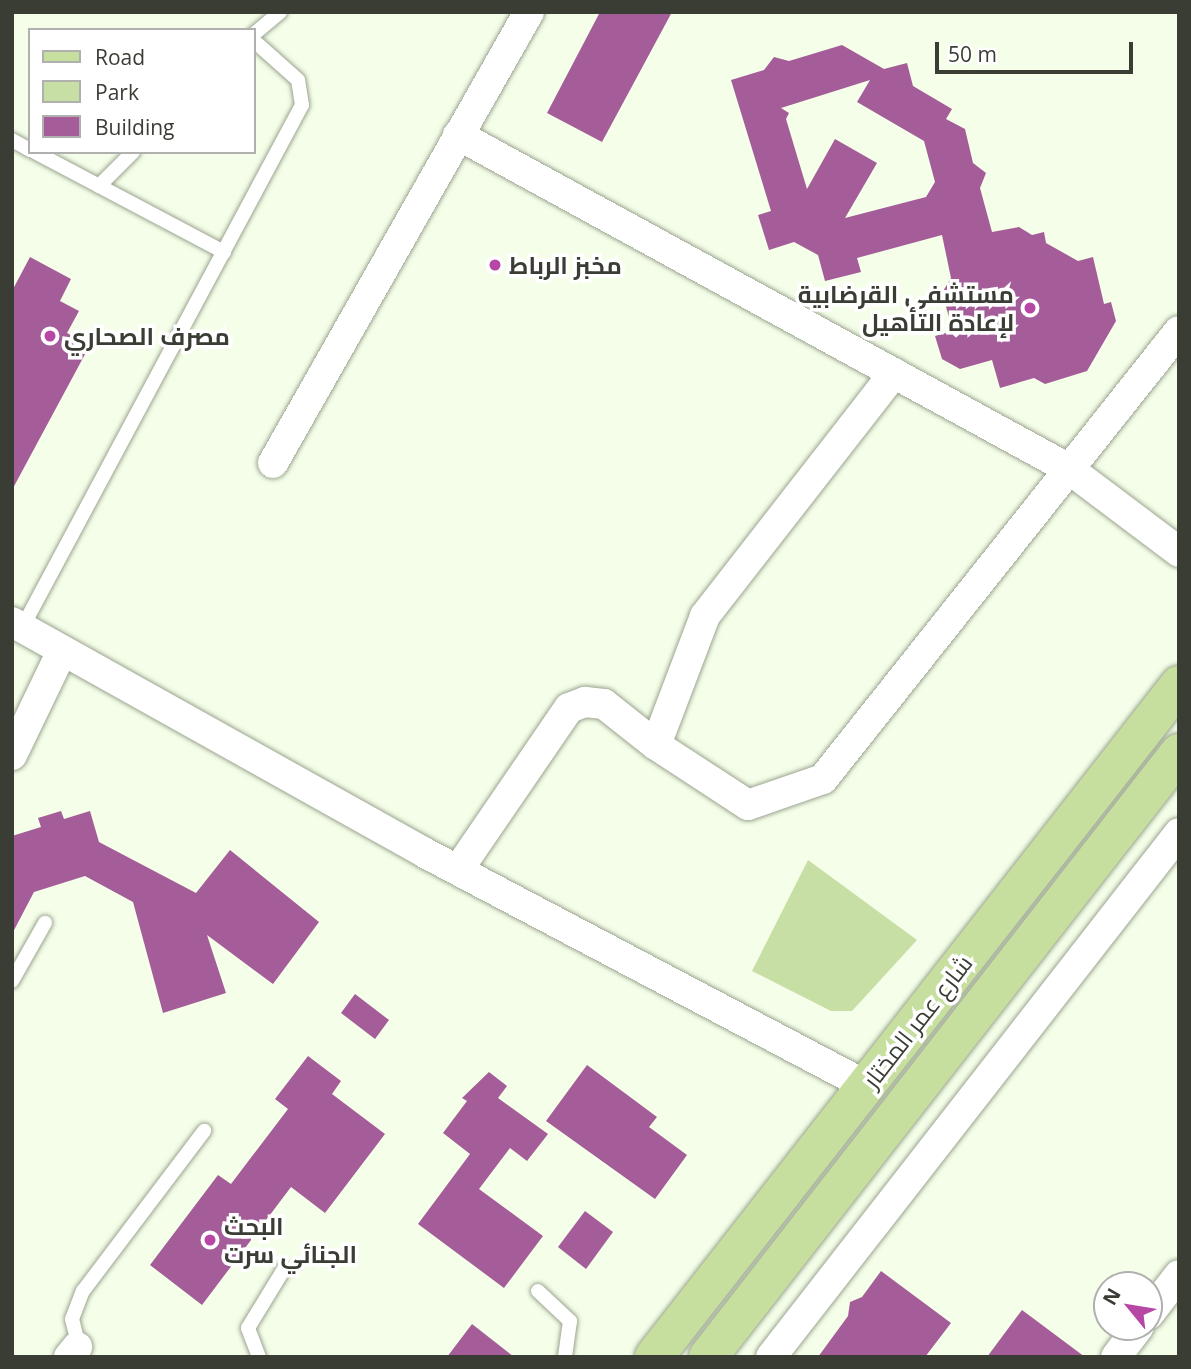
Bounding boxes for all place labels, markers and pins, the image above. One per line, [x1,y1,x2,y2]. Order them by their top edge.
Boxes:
place label: مخبز الرباط [509,251,622,279]
marker: مخبز الرباط [487,257,503,273]
place label: مستشفي القرضابية لإعادة التأهيل [798,280,1014,336]
marker: مستشفي القرضابية لإعادة التأهيل [1020,298,1040,318]
place label: مصرف الصحاري [64,322,230,350]
marker: مصرف الصحاري [42,328,58,344]
place label: البحث الجنائي سرت [224,1212,357,1268]
marker: البحث الجنائي سرت [202,1232,218,1248]

